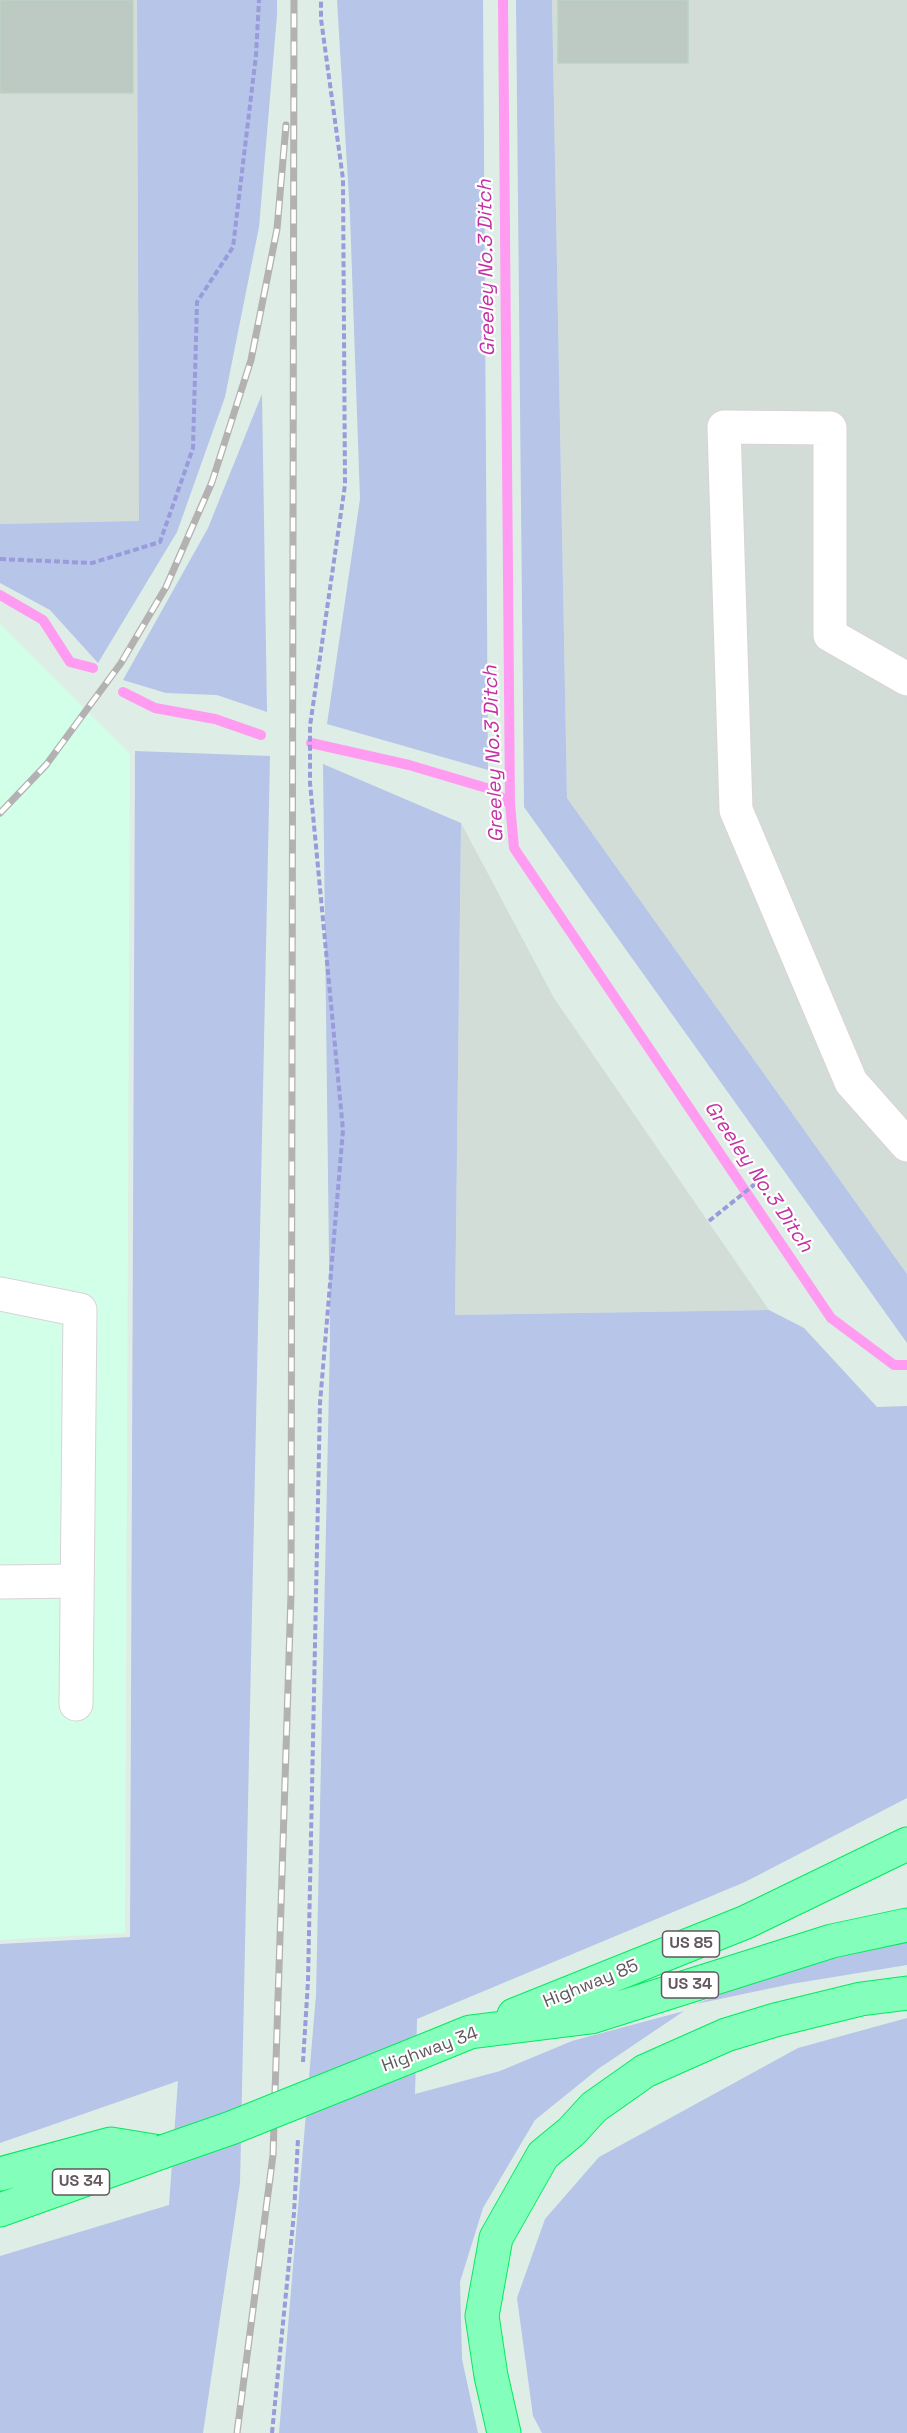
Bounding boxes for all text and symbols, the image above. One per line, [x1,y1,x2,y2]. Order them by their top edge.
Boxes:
water label: Greeley No.3 Ditch [473,179,501,357]
water label: Greeley No.3 Ditch [479,665,509,843]
water label: Greeley No.3 Ditch [699,1097,817,1257]
road number: US 85 [662,1931,720,1957]
street label: Highway 85 [540,1955,642,2013]
road number: US 34 [662,1972,718,1998]
street label: Highway 34 [379,2023,481,2077]
road number: US 34 [52,2169,110,2195]

